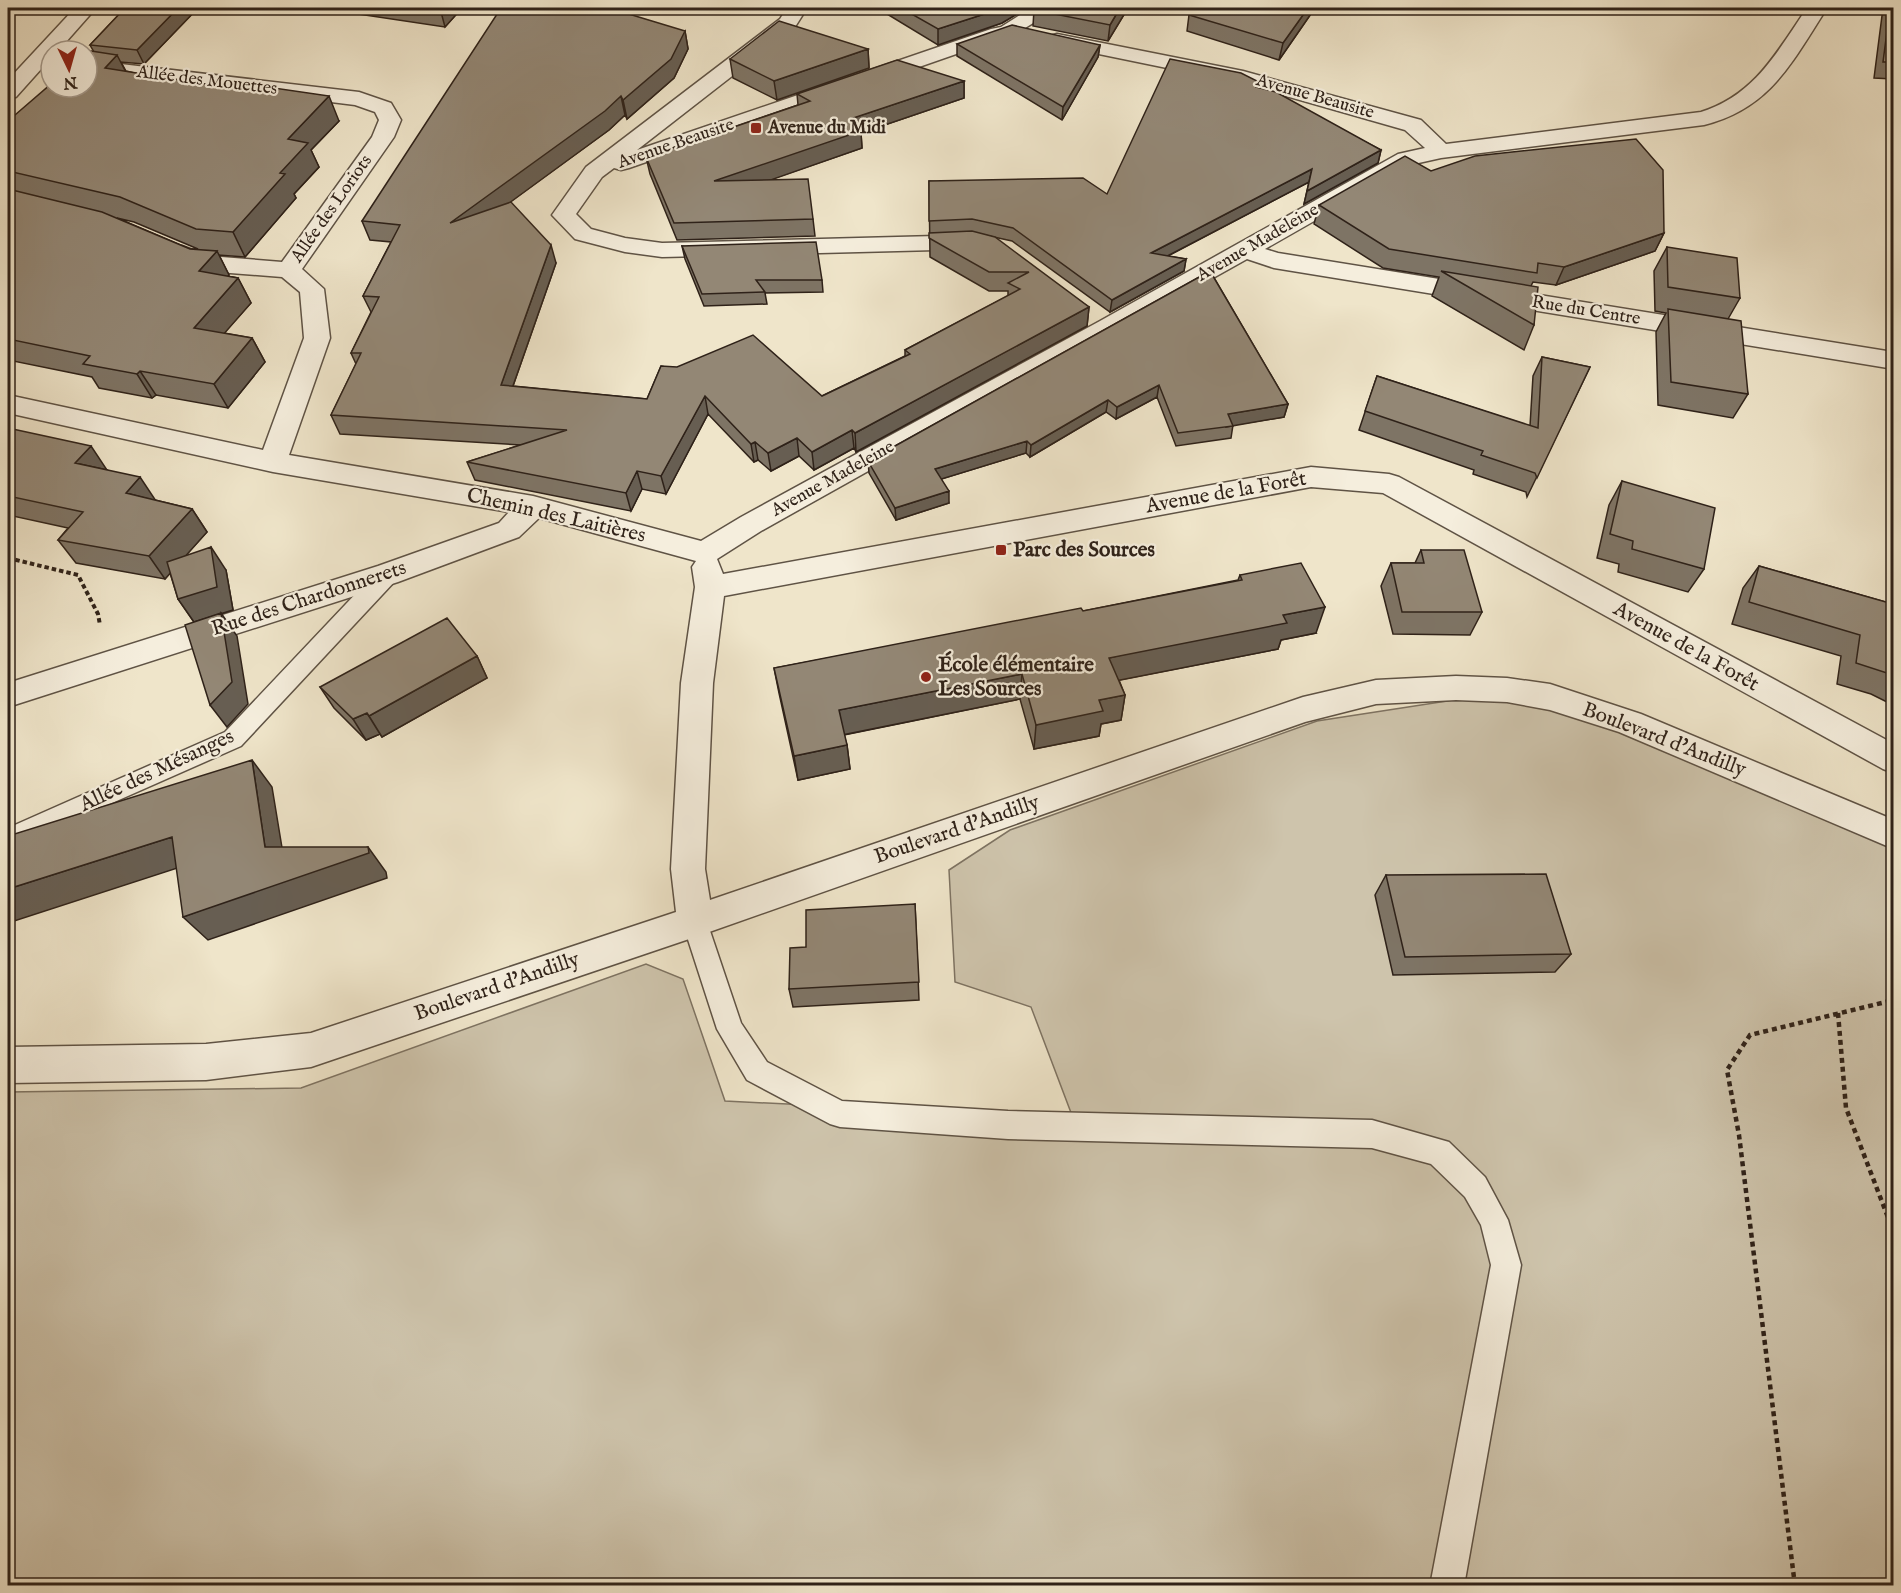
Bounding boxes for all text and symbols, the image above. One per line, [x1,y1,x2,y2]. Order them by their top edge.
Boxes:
north arrow [39,39,99,99]
street label: Allée des Mouettes [134,61,279,101]
street label: Avenue Beausite [1252,69,1377,125]
text: N [62,71,79,93]
street label: Avenue Beausite [614,113,737,175]
place label: Avenue du Midi [767,117,886,140]
marker: Avenue du Midi [749,121,763,135]
street label: Allée des Loriots [286,151,378,268]
street label: Avenue Madeleine [1192,199,1323,288]
street label: Rue du Centre [1530,291,1642,331]
street label: Avenue Madeleine [767,436,899,523]
street label: Avenue de la Forêt [1143,466,1308,521]
street label: Chemin des Laitières [464,482,648,550]
place label: Parc des Sources [1013,537,1155,564]
marker: Parc des Sources [994,543,1008,557]
street label: Rue des Chardonnerets [208,555,410,643]
street label: Avenue de la Forêt [1607,595,1764,698]
place label: École élémentaire Les Sources [938,651,1094,703]
marker: École élémentaire Les Sources [919,670,933,684]
street label: Boulevard d'Andilly [1578,696,1750,784]
street label: Allée des Mésanges [74,723,239,819]
street label: Boulevard d'Andilly [871,789,1044,871]
street label: Boulevard d'Andilly [411,946,584,1028]

